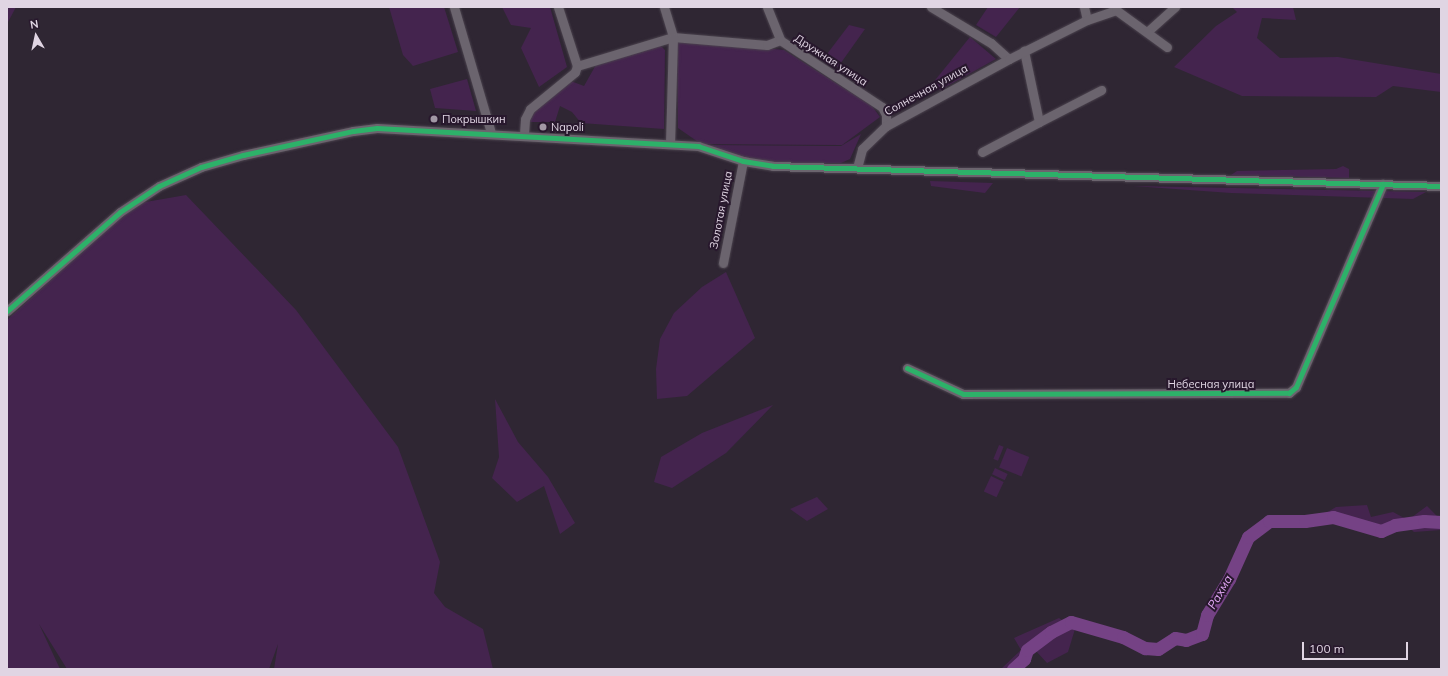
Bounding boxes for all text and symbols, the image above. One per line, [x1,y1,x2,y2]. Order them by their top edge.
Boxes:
north arrow [16,16,56,56]
text: N [29,17,39,32]
street label: Дружная улица [792,31,870,89]
street label: Солнечная улица [882,62,970,118]
place label: Покрышкин [442,112,506,126]
marker: Покрышкин [429,114,439,124]
place label: Napoli [551,120,584,134]
marker: Napoli [538,122,548,132]
street label: Золотая улица [707,170,735,250]
street label: Небесная улица [1168,377,1254,391]
water label: Рахма [1205,572,1235,612]
scale bar [1304,634,1410,660]
text: 100 m [1309,641,1344,656]

